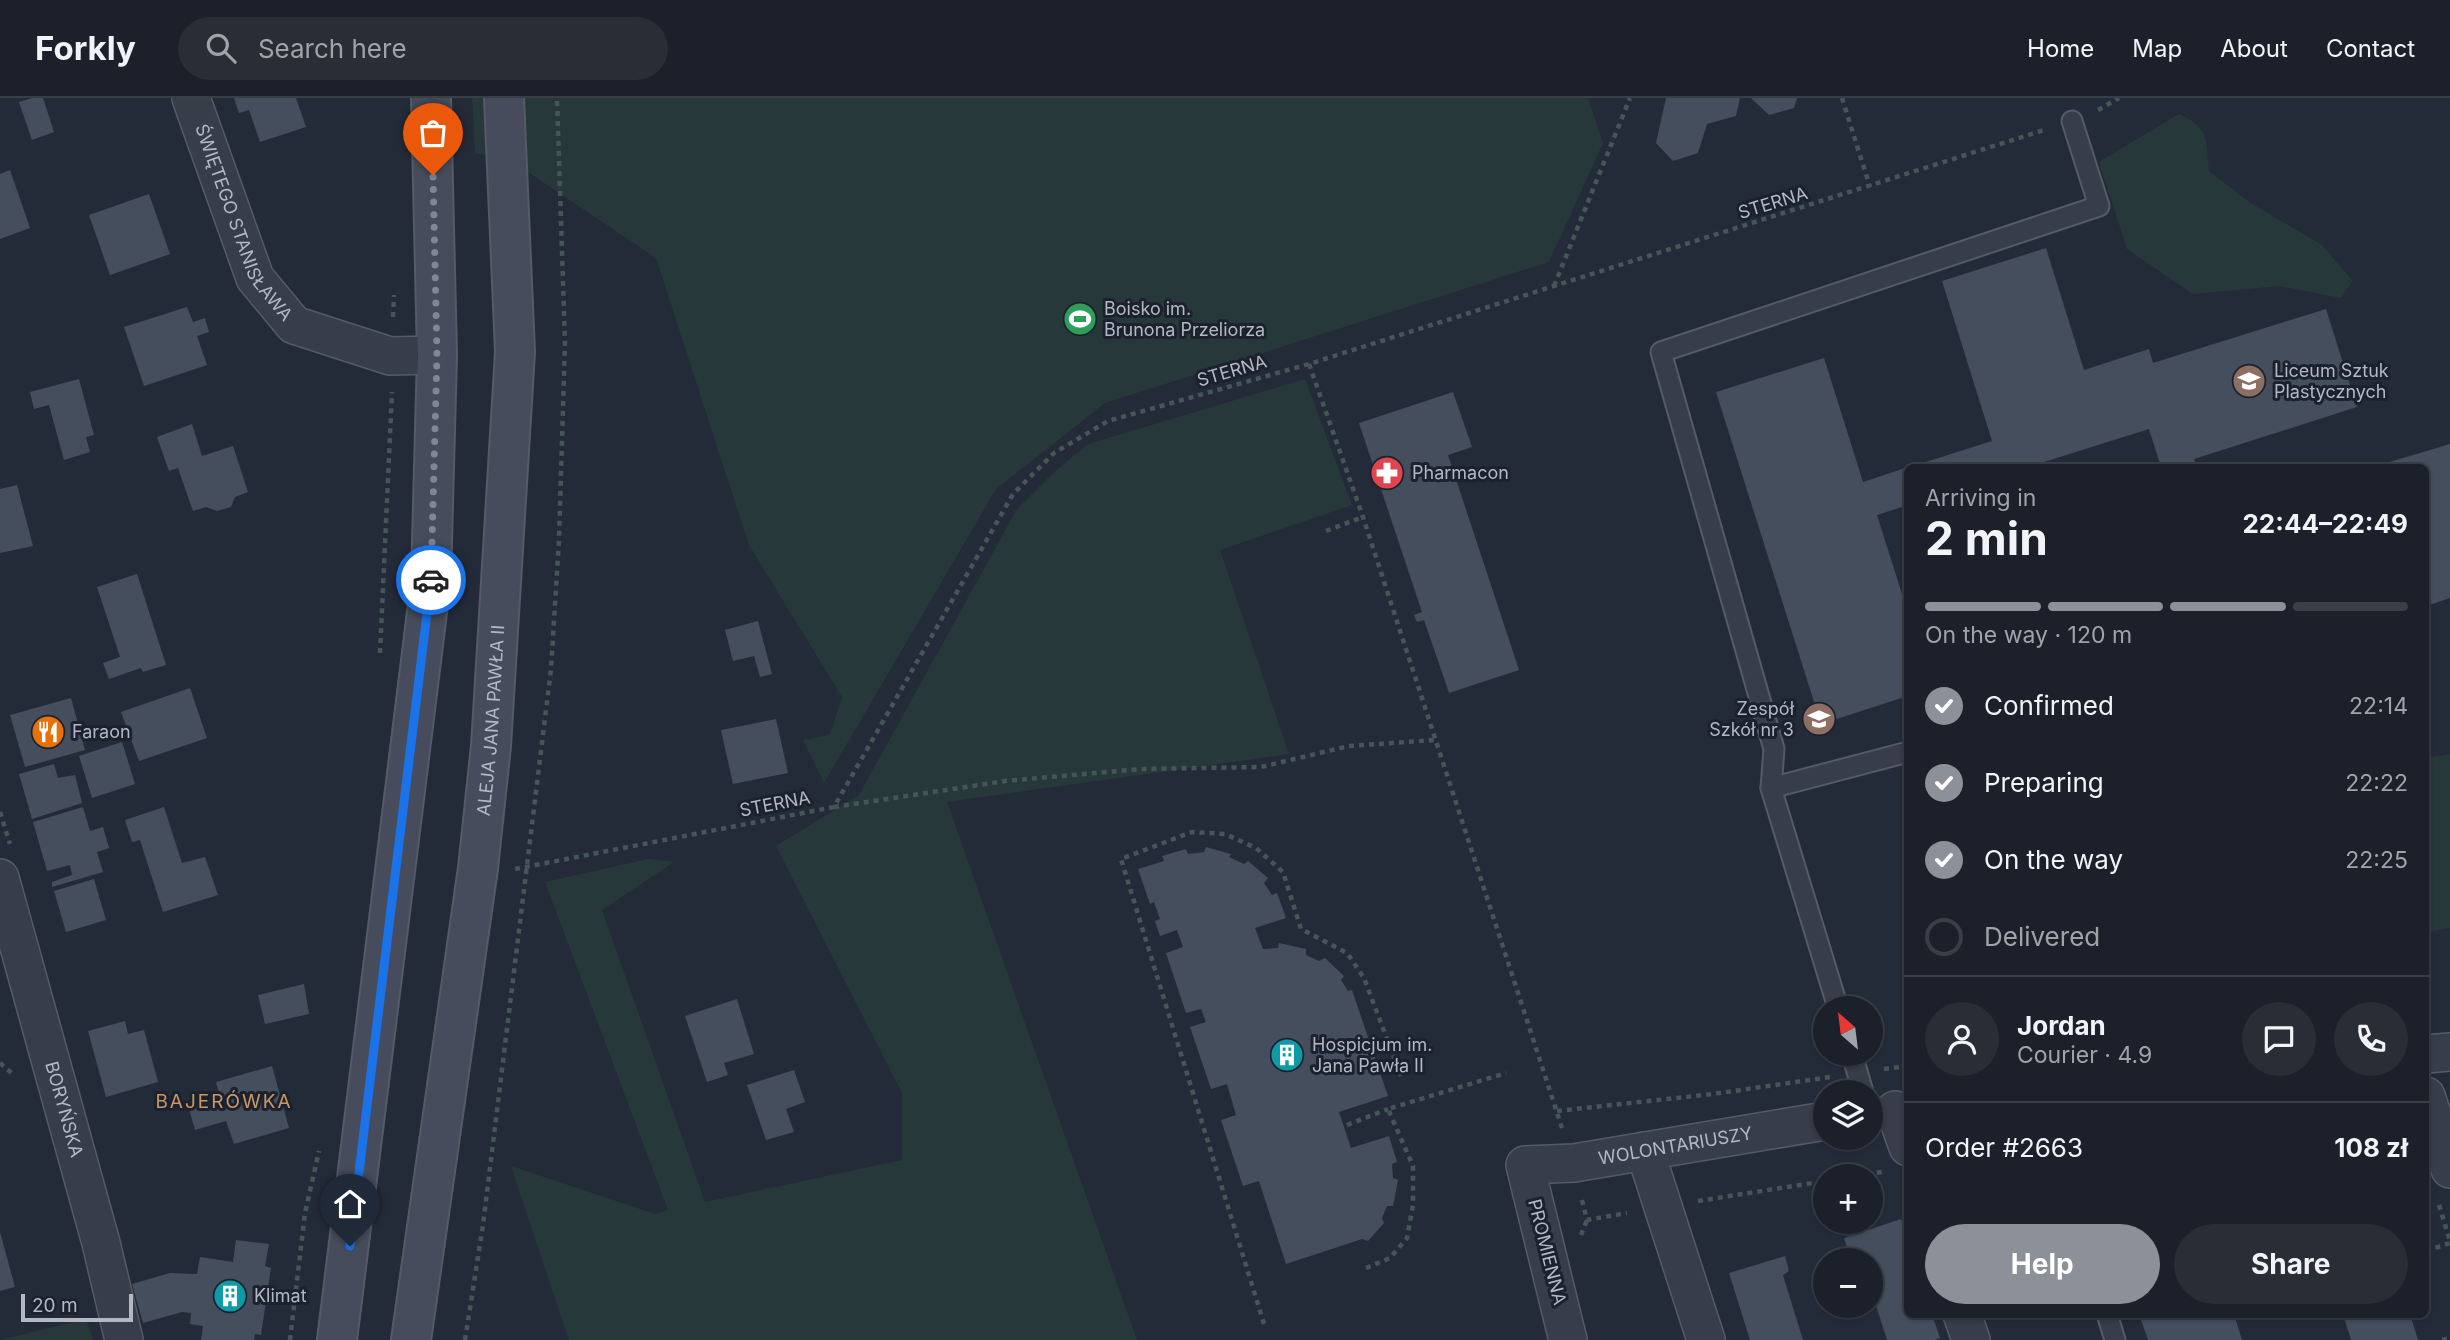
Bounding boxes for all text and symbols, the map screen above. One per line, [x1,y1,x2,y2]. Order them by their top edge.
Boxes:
search box [178,17,668,80]
text: Forkly [35,28,136,68]
icon: search [202,29,240,67]
text: Search here [258,33,407,64]
text: Home [2027,34,2094,63]
text: Map [2132,34,2182,63]
text: About [2220,34,2288,63]
text: Contact [2326,34,2415,63]
pin [403,103,463,175]
icon: bag [414,114,452,152]
street label: ŚWIĘTEGO STANISŁAWA [191,121,297,325]
street label: STERNA [1736,182,1810,223]
place label: Boisko im. Brunona Przeliorza [1104,298,1265,340]
sports icon: Boisko im. Brunona Przeliorza [1061,300,1099,338]
street label: STERNA [1195,351,1269,390]
place label: Liceum Sztuk Plastycznych [2274,360,2389,402]
school or university icon: Liceum Sztuk Plastycznych [2230,362,2268,400]
pharmacy icon: Pharmacon [1368,454,1406,492]
place label: Pharmacon [1412,462,1509,483]
text: Arriving in [1925,484,2036,512]
text: 22:44–22:49 [2242,508,2408,539]
text: 2 min [1925,510,2048,566]
courier [396,545,466,615]
icon: car [412,561,450,599]
text: On the way · 120 m [1925,621,2132,649]
street label: ALEJA JANA PAWŁA II [473,624,508,817]
icon: check [1925,687,1963,725]
text: Confirmed [1984,690,2114,721]
text: 22:14 [2349,692,2408,720]
place label: Zespół Szkół nr 3 [1709,698,1795,740]
school or university icon: Zespół Szkół nr 3 [1800,700,1838,738]
restaurant icon: Faraon [29,713,67,751]
place label: Faraon [72,721,131,742]
icon: check [1925,764,1963,802]
text: Preparing [1984,767,2104,798]
text: 22:22 [2345,769,2408,797]
street label: STERNA [738,786,812,821]
icon: check [1925,841,1963,879]
text: On the way [1984,844,2123,875]
text: 22:25 [2345,846,2408,874]
text: Delivered [1984,921,2100,952]
north arrow [1813,996,1883,1066]
map controls [1813,996,1883,1318]
button: person [1925,1002,1999,1076]
button: chat [2242,1002,2316,1076]
button: phone [2334,1002,2408,1076]
text: Jordan [2017,1010,2106,1041]
place label: Hospicjum im. Jana Pawła II [1312,1034,1432,1076]
building icon: Hospicjum im. Jana Pawła II [1268,1036,1306,1074]
text: Courier · 4.9 [2017,1041,2152,1069]
street label: BORYŃSKA [41,1059,88,1159]
button: layers [1813,1080,1883,1150]
district label: BAJERÓWKA [155,1090,293,1113]
street label: WOLONTARIUSZY [1597,1122,1754,1169]
text: Order #2663 [1925,1132,2083,1163]
text: 108 zł [2334,1132,2408,1163]
button: + [1813,1164,1883,1234]
pin [320,1174,380,1246]
icon: home [331,1185,369,1223]
street label: PROMIENNA [1524,1197,1571,1307]
button: Help [1925,1224,2160,1304]
button: Share [2174,1224,2408,1304]
button: − [1813,1248,1883,1318]
building icon: Klimat [211,1277,249,1315]
place label: Klimat [254,1285,307,1306]
scale bar [21,1291,133,1323]
text: 20 m [32,1294,78,1317]

